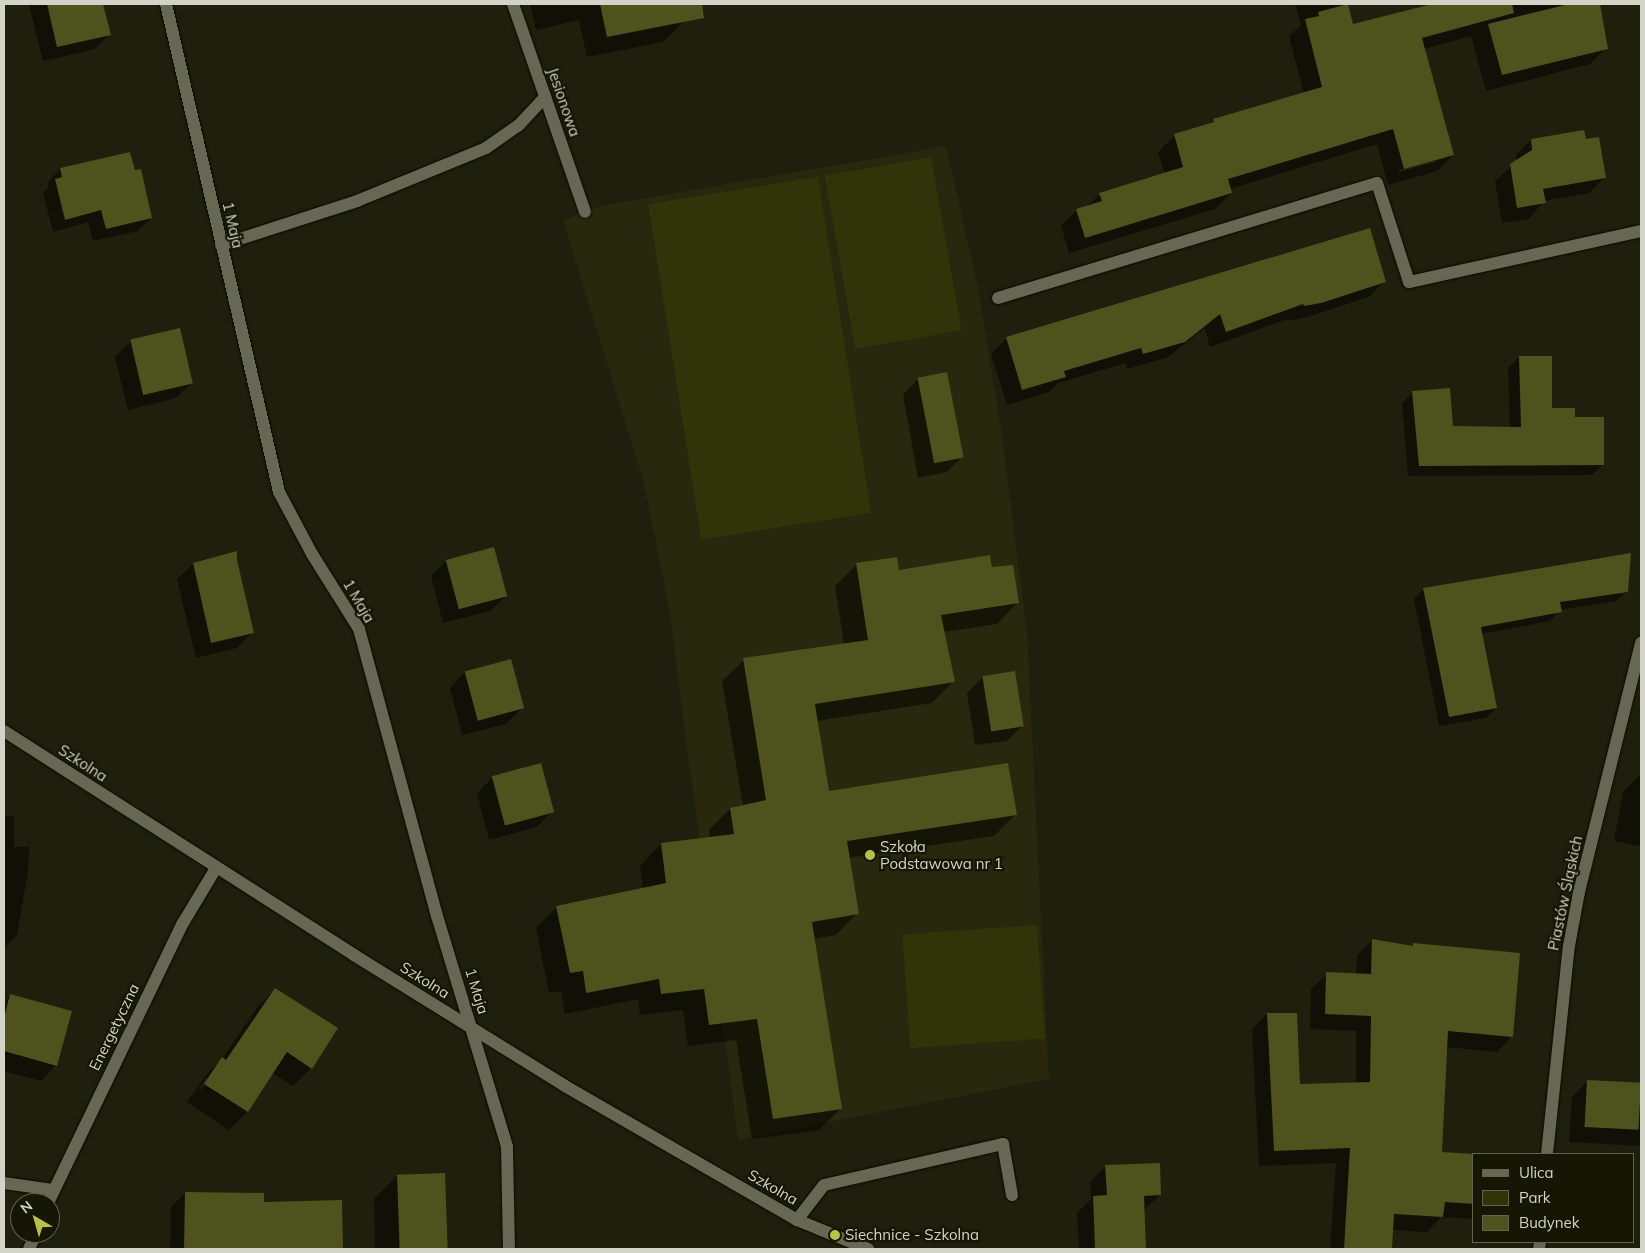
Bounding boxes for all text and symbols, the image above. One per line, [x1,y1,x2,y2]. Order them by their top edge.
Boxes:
street label: Jesionowa [544,65,584,139]
street label: 1 Maja [219,200,247,250]
street label: 1 Maja [339,576,379,626]
street label: Szkolna [55,741,111,785]
street label: Piastów Śląskich [1544,834,1586,952]
place label: Szkoła Podstawowa nr 1 [880,837,1003,872]
marker: Szkoła Podstawowa nr 1 [864,849,876,861]
street label: Szkolna [397,958,453,1002]
street label: 1 Maja [461,966,493,1016]
street label: Energetyczna [85,981,143,1073]
legend [1472,1153,1635,1243]
text: Ulica [1519,1163,1553,1182]
street label: Szkolna [745,1166,801,1208]
text: Park [1519,1188,1551,1207]
north arrow [10,1193,60,1243]
text: N [17,1197,36,1217]
text: Budynek [1519,1213,1580,1232]
place label: Siechnice - Szkolna [845,1226,979,1244]
marker: Siechnice - Szkolna [829,1229,841,1241]

